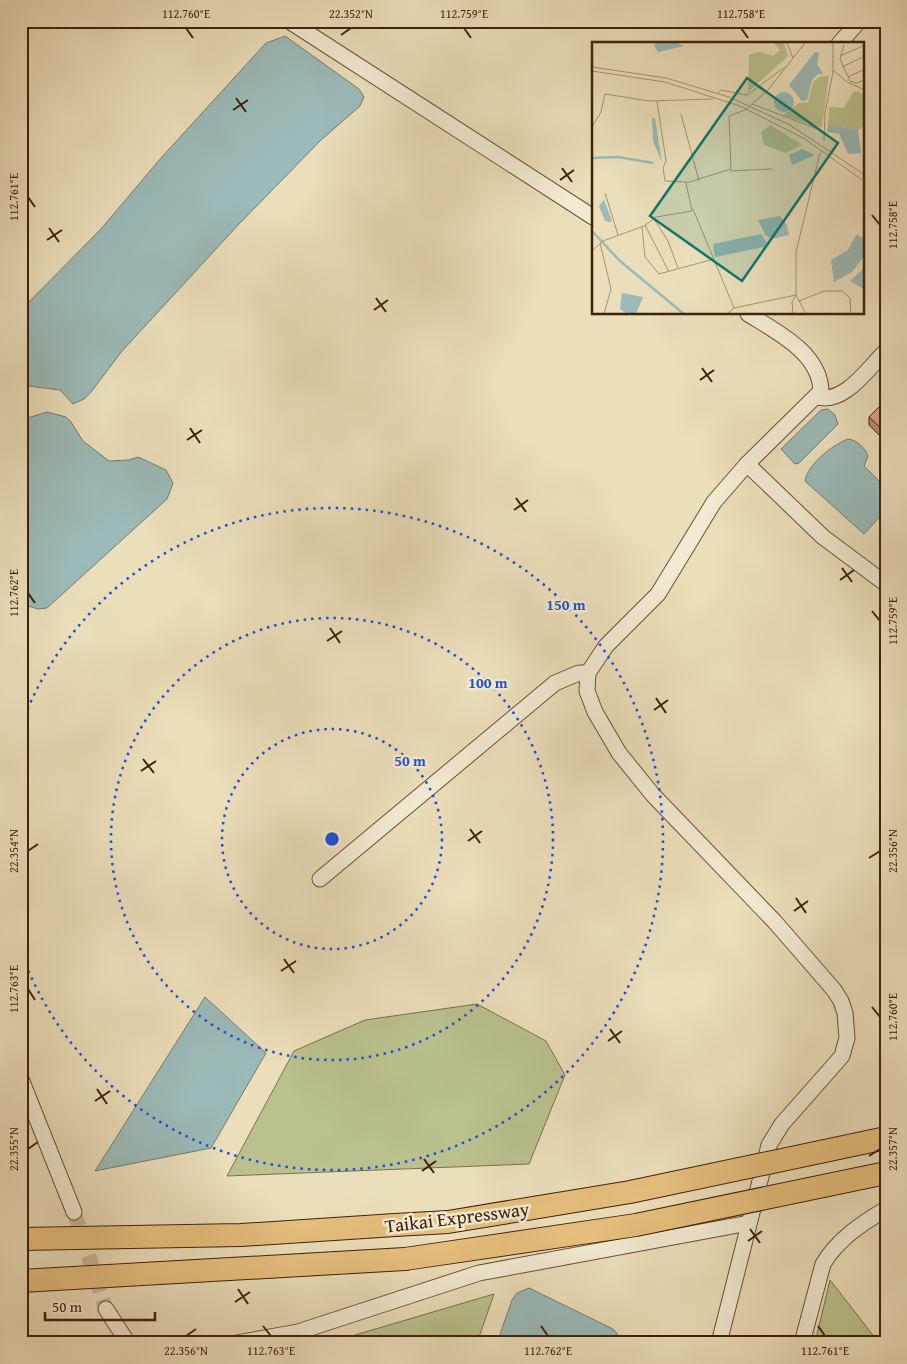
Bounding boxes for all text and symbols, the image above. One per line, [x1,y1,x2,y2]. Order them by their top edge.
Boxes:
text: 112.760°E [162,5,210,22]
text: 22.352°N [329,5,373,22]
text: 112.759°E [440,5,488,22]
text: 112.758°E [717,5,765,22]
inset map [592,42,864,315]
text: 112.761°E [5,173,22,221]
text: 112.758°E [884,201,901,249]
text: 112.762°E [5,569,22,617]
text: 150 m [546,594,586,615]
text: 112.759°E [884,597,901,645]
text: 100 m [468,672,508,693]
text: 50 m [394,750,426,771]
text: 22.354°N [5,829,22,873]
text: 22.356°N [884,829,901,873]
centre of rings [323,830,341,848]
text: 112.763°E [5,965,22,1013]
text: 112.760°E [884,993,901,1041]
text: 22.355°N [5,1127,22,1171]
text: 22.357°N [884,1127,901,1171]
street label: Taikai Expressway [383,1194,531,1240]
scale bar [45,1289,155,1321]
text: 50 m [52,1296,83,1317]
text: 22.356°N [164,1342,208,1359]
text: 112.763°E [247,1342,295,1359]
text: 112.762°E [524,1342,572,1359]
text: 112.761°E [801,1342,849,1359]

